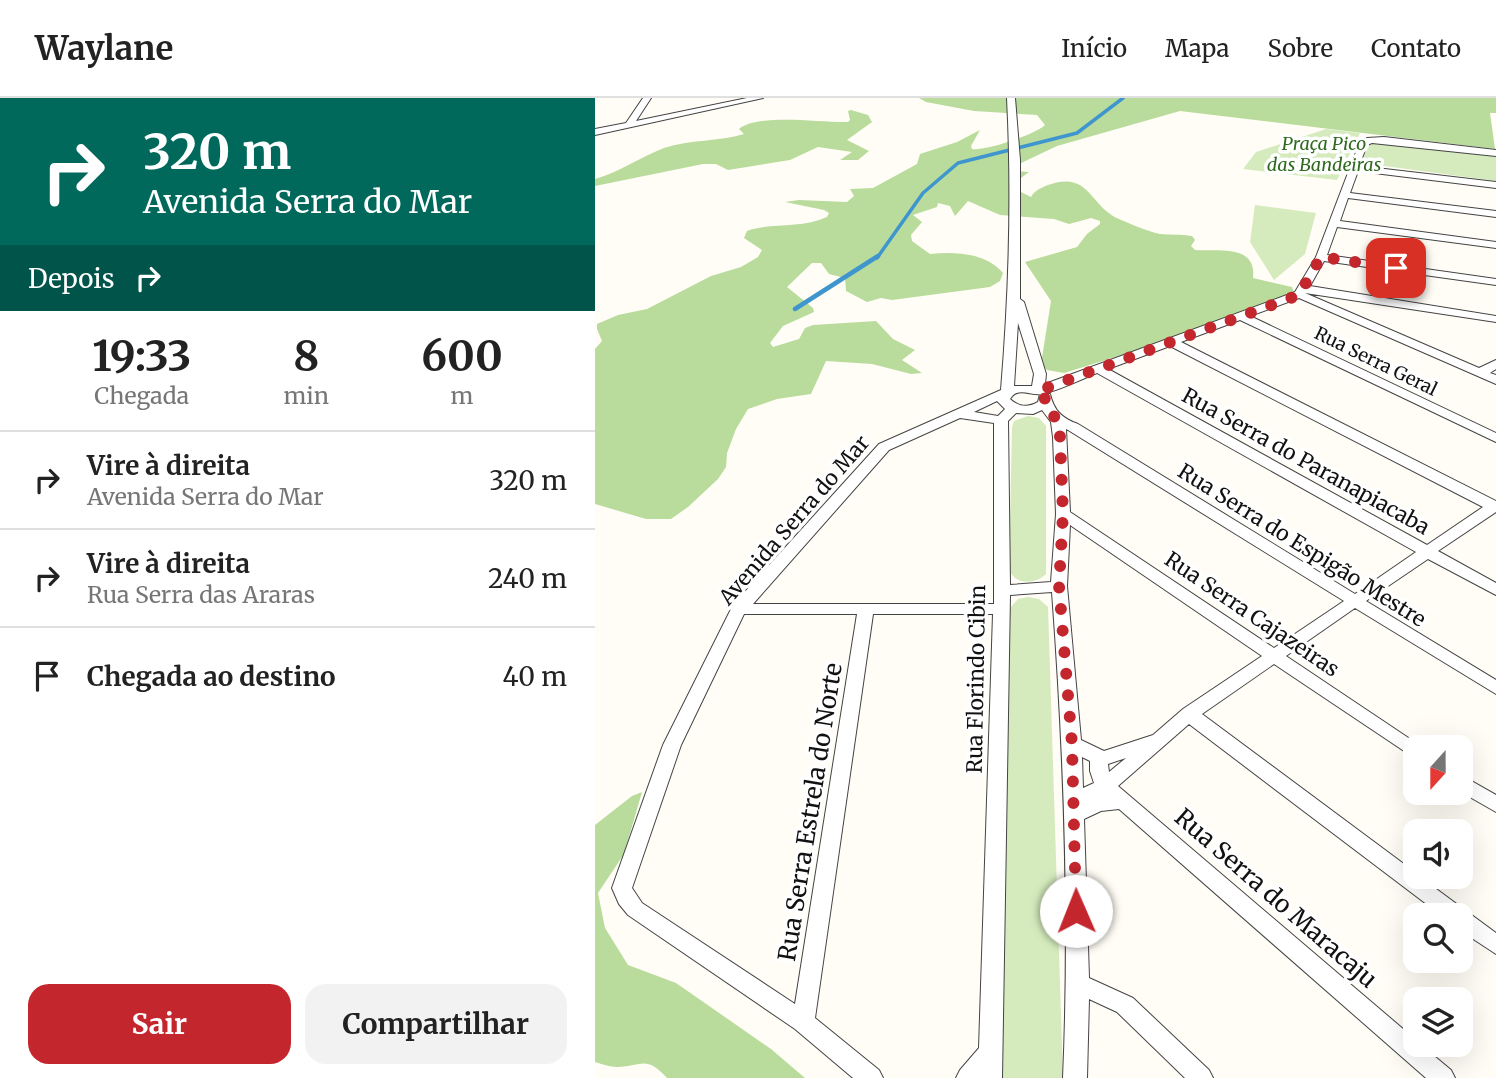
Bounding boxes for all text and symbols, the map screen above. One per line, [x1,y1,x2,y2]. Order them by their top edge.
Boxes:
text: Waylane [35,28,173,69]
text: Início [1061,33,1127,64]
text: Mapa [1165,33,1229,64]
text: Sobre [1267,33,1333,64]
text: Contato [1371,33,1461,64]
text: 320 m [143,121,291,182]
icon: right [28,126,119,217]
park label: Praça Pico das Bandeiras [1267,132,1381,176]
text: Avenida Serra do Mar [143,182,472,222]
pin [1366,238,1426,298]
icon: arrive [1377,249,1415,287]
icon: right [129,259,167,297]
text: Depois [28,262,115,295]
street label: Rua Serra Geral [1311,321,1442,401]
text: 19:33 [92,330,191,382]
text: 8 [293,330,319,382]
text: 600 [421,330,503,382]
text: Chegada [94,381,189,410]
text: min [283,381,329,410]
text: m [451,381,473,410]
street label: Rua Serra do Paranapiacaba [1177,382,1435,540]
street label: Avenida Serra do Mar [712,430,875,611]
text: Vire à direita [87,449,250,482]
street label: Rua Serra do Espigão Mestre [1173,457,1431,633]
icon: right [28,461,66,499]
text: 320 m [489,464,567,497]
text: Avenida Serra do Mar [87,482,324,511]
street label: Rua Serra Cajazeiras [1160,546,1344,682]
text: Vire à direita [87,547,250,580]
icon: right [28,559,66,597]
text: 240 m [488,562,567,595]
text: Rua Serra das Araras [87,580,315,609]
street label: Rua Florindo Cibin [961,584,991,774]
icon: arrive [28,657,66,695]
text: Chegada ao destino [87,660,336,693]
text: 40 m [503,660,567,693]
street label: Rua Serra Estrela do Norte [771,661,849,963]
north arrow [1403,735,1473,805]
map controls [1403,735,1473,1057]
street label: Rua Serra do Maracaju [1168,802,1384,994]
button: sound [1403,819,1473,889]
position arrow [1039,874,1113,948]
button: search [1403,903,1473,973]
button: Sair [28,984,291,1064]
button: Compartilhar [305,984,567,1064]
button: layers [1403,987,1473,1057]

